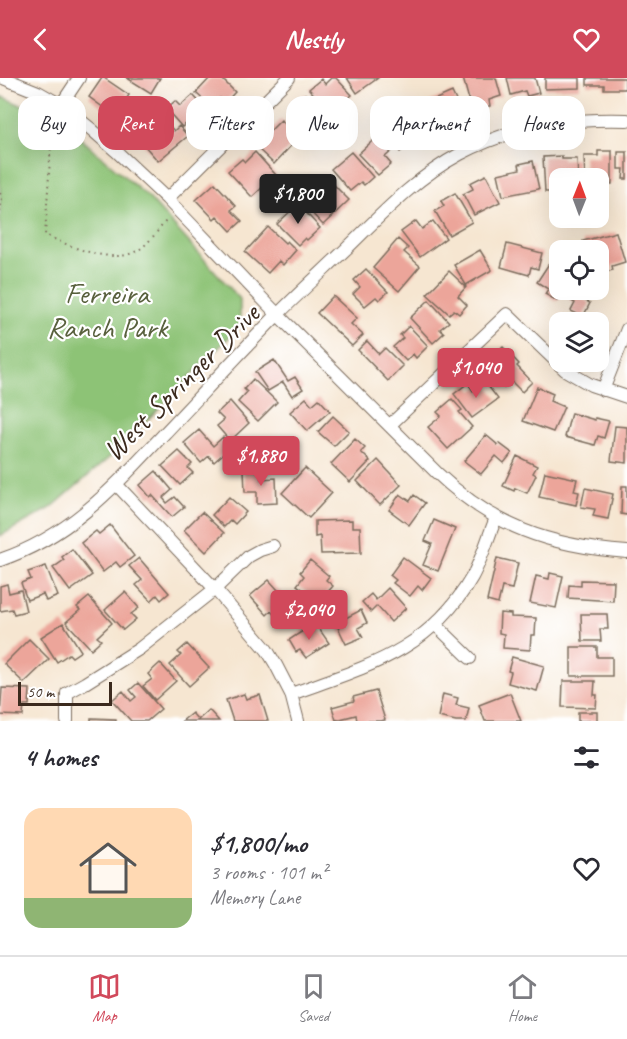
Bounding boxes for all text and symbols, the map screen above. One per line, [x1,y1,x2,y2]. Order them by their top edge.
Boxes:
text: Nestly [284,22,343,56]
icon: back [24,23,57,56]
icon: heart [570,23,603,56]
chip: Buy [18,96,86,150]
chip: Rent [98,96,174,150]
chip: Filters [186,96,274,150]
chip: New [286,96,358,150]
chip: Apartment [370,96,490,150]
chip: House [502,96,585,150]
north arrow [549,168,609,228]
map controls [549,168,609,372]
pin: $1,800 [249,174,347,225]
text: $1,800 [274,181,322,206]
button: locate [549,240,609,300]
park label: Ferreira Ranch Park [47,274,169,346]
street label: West Springer Drive [94,294,269,469]
button: layers [549,312,609,372]
pin: $1,040 [427,348,525,399]
text: $1,040 [452,355,500,380]
pin: $1,880 [212,436,310,487]
text: $1,880 [237,443,285,468]
pin: $2,040 [260,590,358,641]
text: $2,040 [285,597,333,622]
scale bar [18,679,112,706]
text: 50 m [27,682,54,702]
text: 4 homes [24,741,97,774]
icon: filters [570,741,603,774]
text: $1,800/mo [210,827,307,860]
icon: home [72,832,144,904]
icon: heart [570,852,603,885]
text: 3 rooms · 101 m² [210,860,327,885]
text: Memory Lane [210,885,300,910]
tab: Map [88,970,121,1026]
tab: Saved [297,970,330,1026]
tab: Home [506,970,539,1026]

